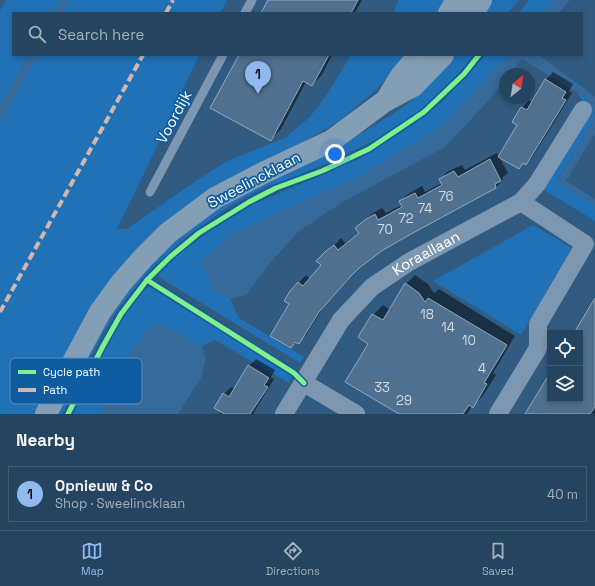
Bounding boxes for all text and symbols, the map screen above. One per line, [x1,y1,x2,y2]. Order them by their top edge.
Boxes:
search box [12,12,583,56]
icon: search [26,23,48,45]
text: Search here [58,25,144,44]
pin: 1 [245,61,271,94]
north arrow [499,68,535,104]
street label: Voordijk [152,87,196,147]
your location [325,144,345,164]
street label: Sweelincklaan [204,147,303,212]
house number: 76 [438,188,454,205]
house number: 74 [418,200,432,217]
house number: 72 [398,210,414,227]
house number: 70 [377,221,393,238]
street label: Koraallaan [388,227,463,280]
house number: 18 [420,306,434,323]
house number: 14 [441,319,455,336]
map controls [547,330,583,402]
button: locate [547,330,583,366]
house number: 10 [462,332,476,349]
legend [10,358,142,404]
house number: 4 [478,360,486,377]
text: Cycle path [43,365,100,379]
button: layers [547,366,583,402]
house number: 33 [374,379,390,396]
text: Path [43,383,67,397]
house number: 29 [396,392,412,409]
text: Nearby [16,429,75,451]
text: Opnieuw & Co [55,476,153,495]
text: 1 [27,486,33,503]
text: 40 m [547,486,578,503]
text: Shop · Sweelincklaan [55,495,185,512]
tab: Map [81,540,104,578]
tab: Directions [266,540,320,578]
tab: Saved [482,540,514,578]

